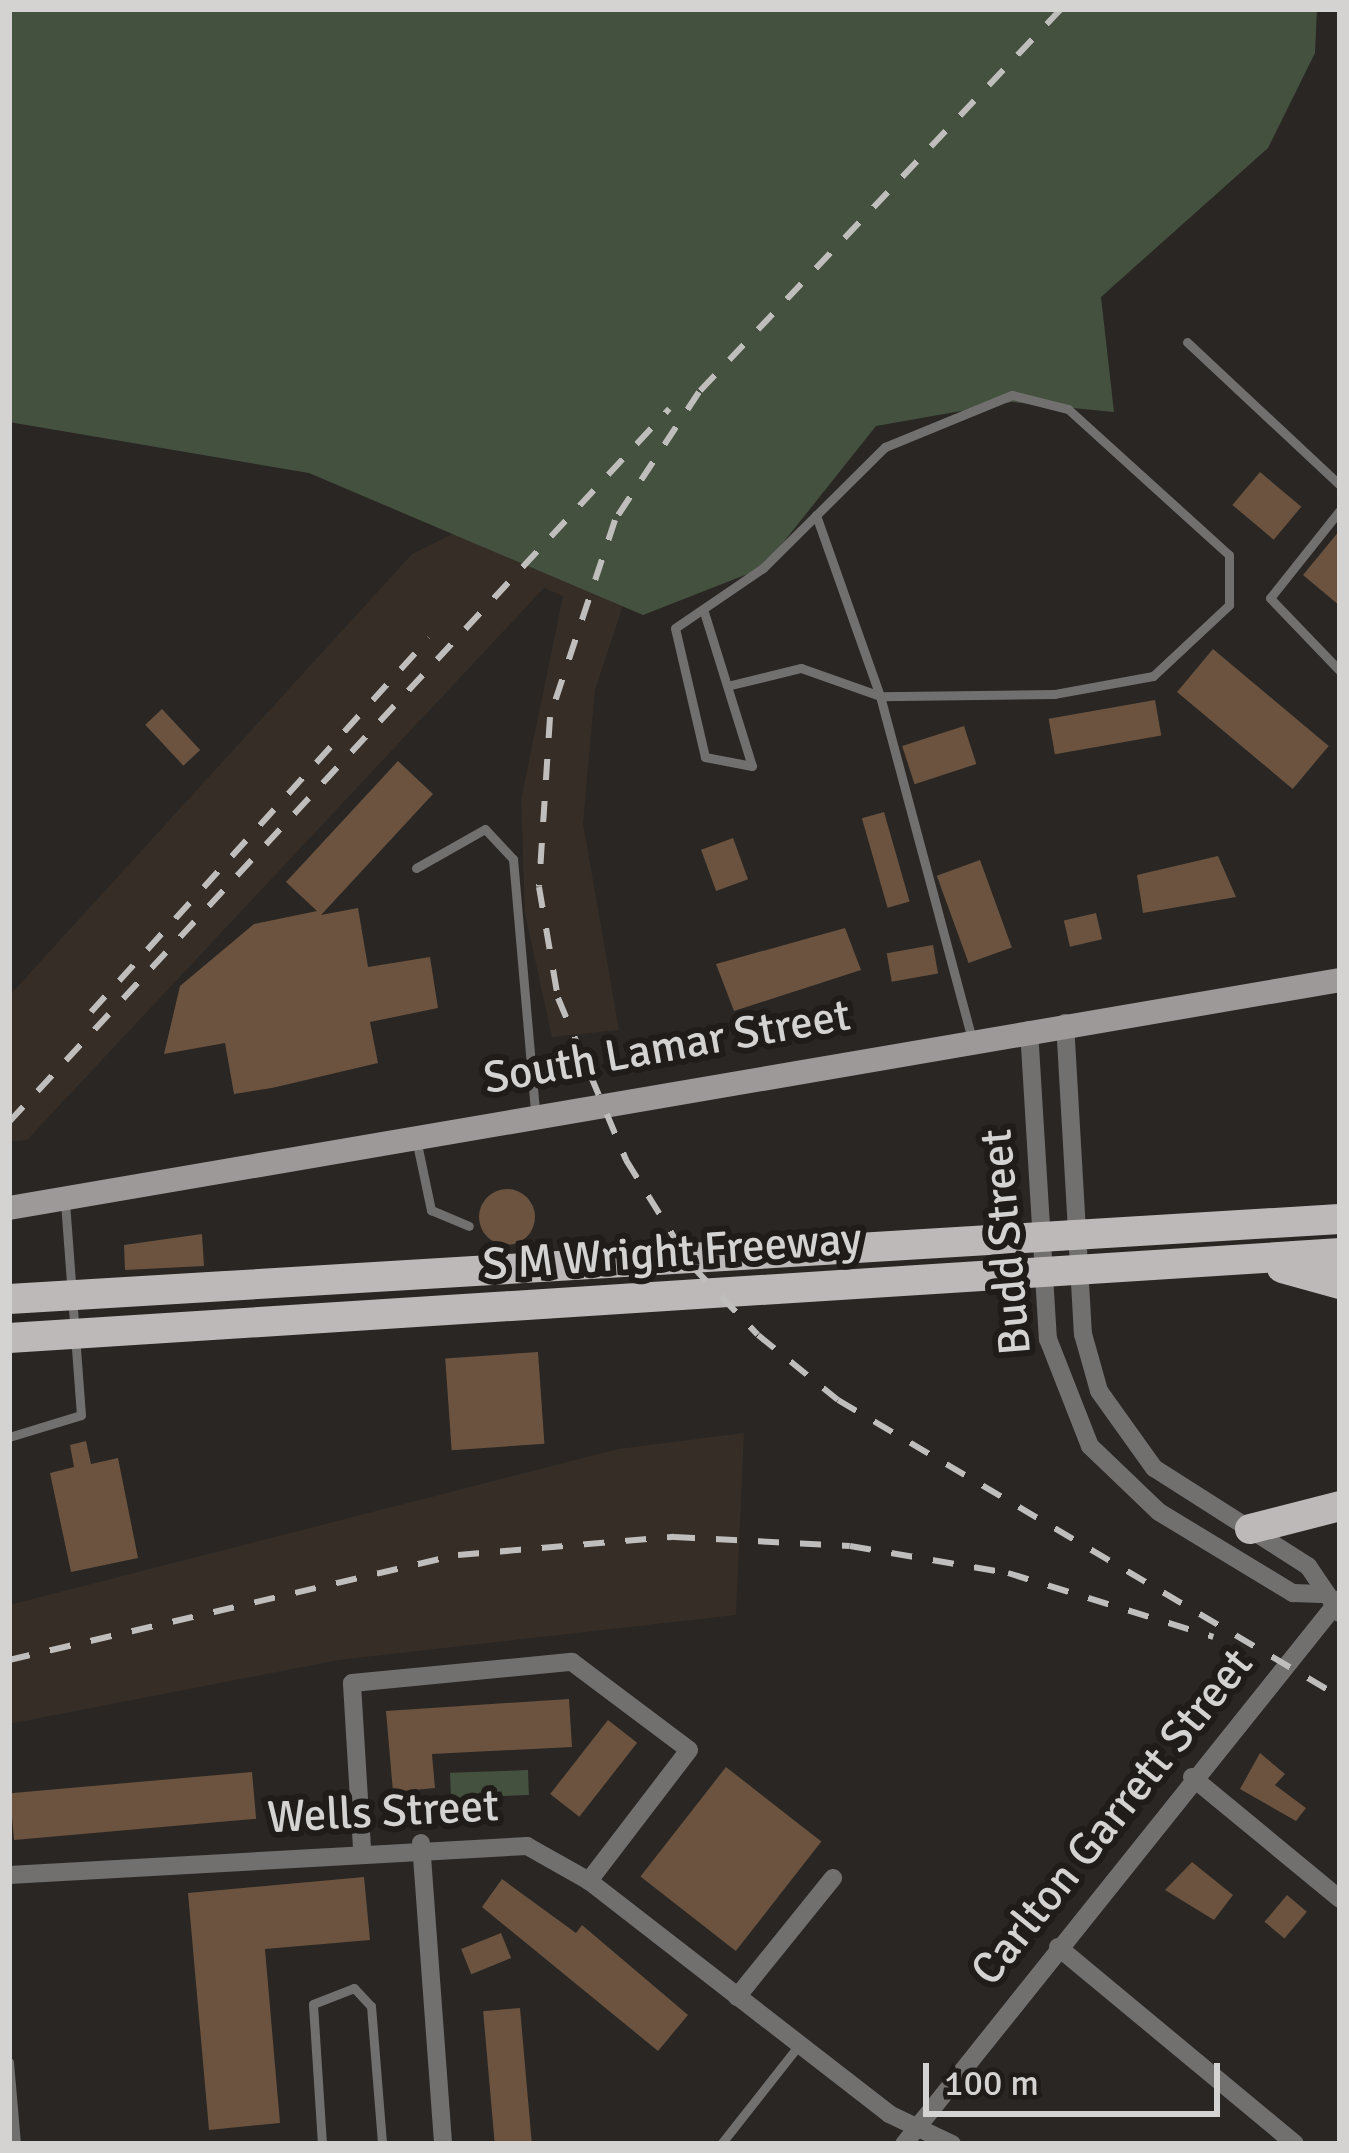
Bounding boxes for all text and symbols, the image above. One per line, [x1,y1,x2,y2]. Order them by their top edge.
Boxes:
street label: South Lamar Street [479,988,855,1106]
street label: Budd Street [969,1127,1043,1357]
street label: S M Wright Freeway [481,1212,863,1292]
street label: Carlton Garrett Street [960,1638,1264,1996]
street label: Wells Street [266,1779,500,1845]
scale bar [929,2039,1226,2113]
text: 100 m [944,2061,1039,2106]

